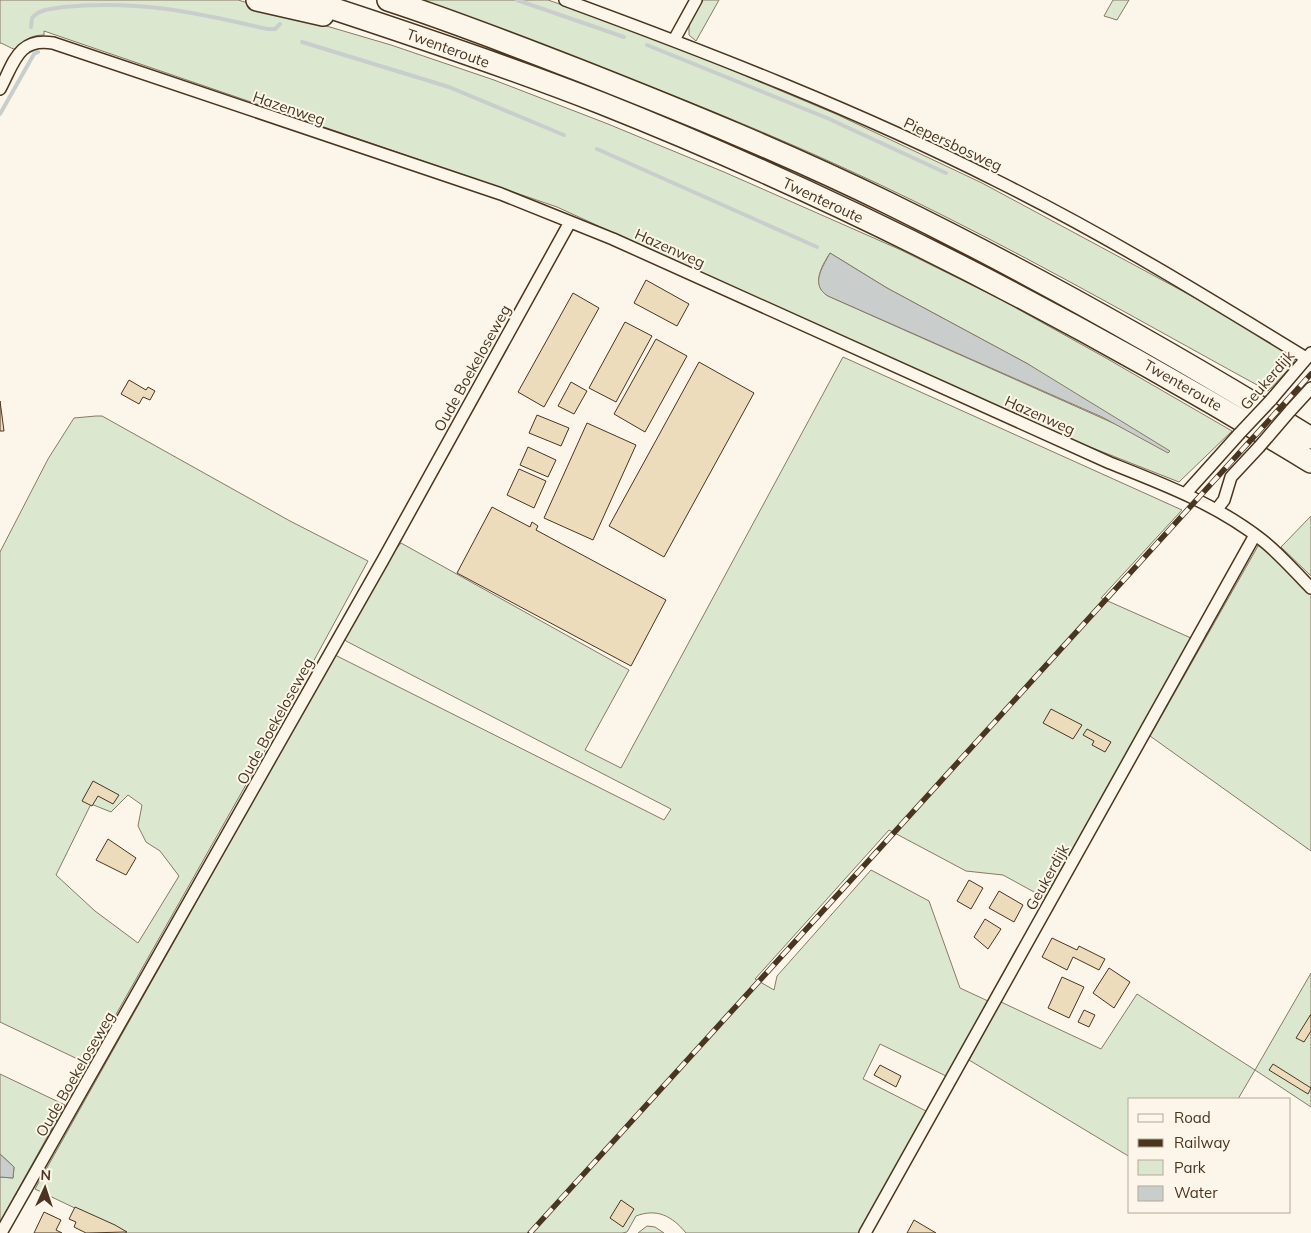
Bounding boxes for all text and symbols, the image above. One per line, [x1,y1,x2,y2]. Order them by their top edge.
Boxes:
street label: Twenteroute [404,24,492,72]
street label: Hazenweg [250,87,328,129]
street label: Piepersbosweg [901,113,1005,175]
street label: Twenteroute [779,173,867,227]
street label: Hazenweg [632,224,708,272]
street label: Oude Boekeloseweg [429,301,515,435]
street label: Geukerdijk [1236,346,1298,414]
street label: Twenteroute [1140,355,1226,415]
street label: Hazenweg [1002,391,1078,439]
street label: Oude Boekeloseweg [232,654,318,788]
street label: Geukerdijk [1021,840,1073,913]
street label: Oude Boekeloseweg [31,1008,119,1140]
legend [1128,1098,1291,1213]
text: Road [1174,1108,1211,1127]
text: Railway [1174,1133,1230,1152]
text: Park [1174,1158,1206,1177]
north arrow [20,1163,70,1213]
text: N [40,1166,51,1184]
text: Water [1174,1183,1218,1202]

